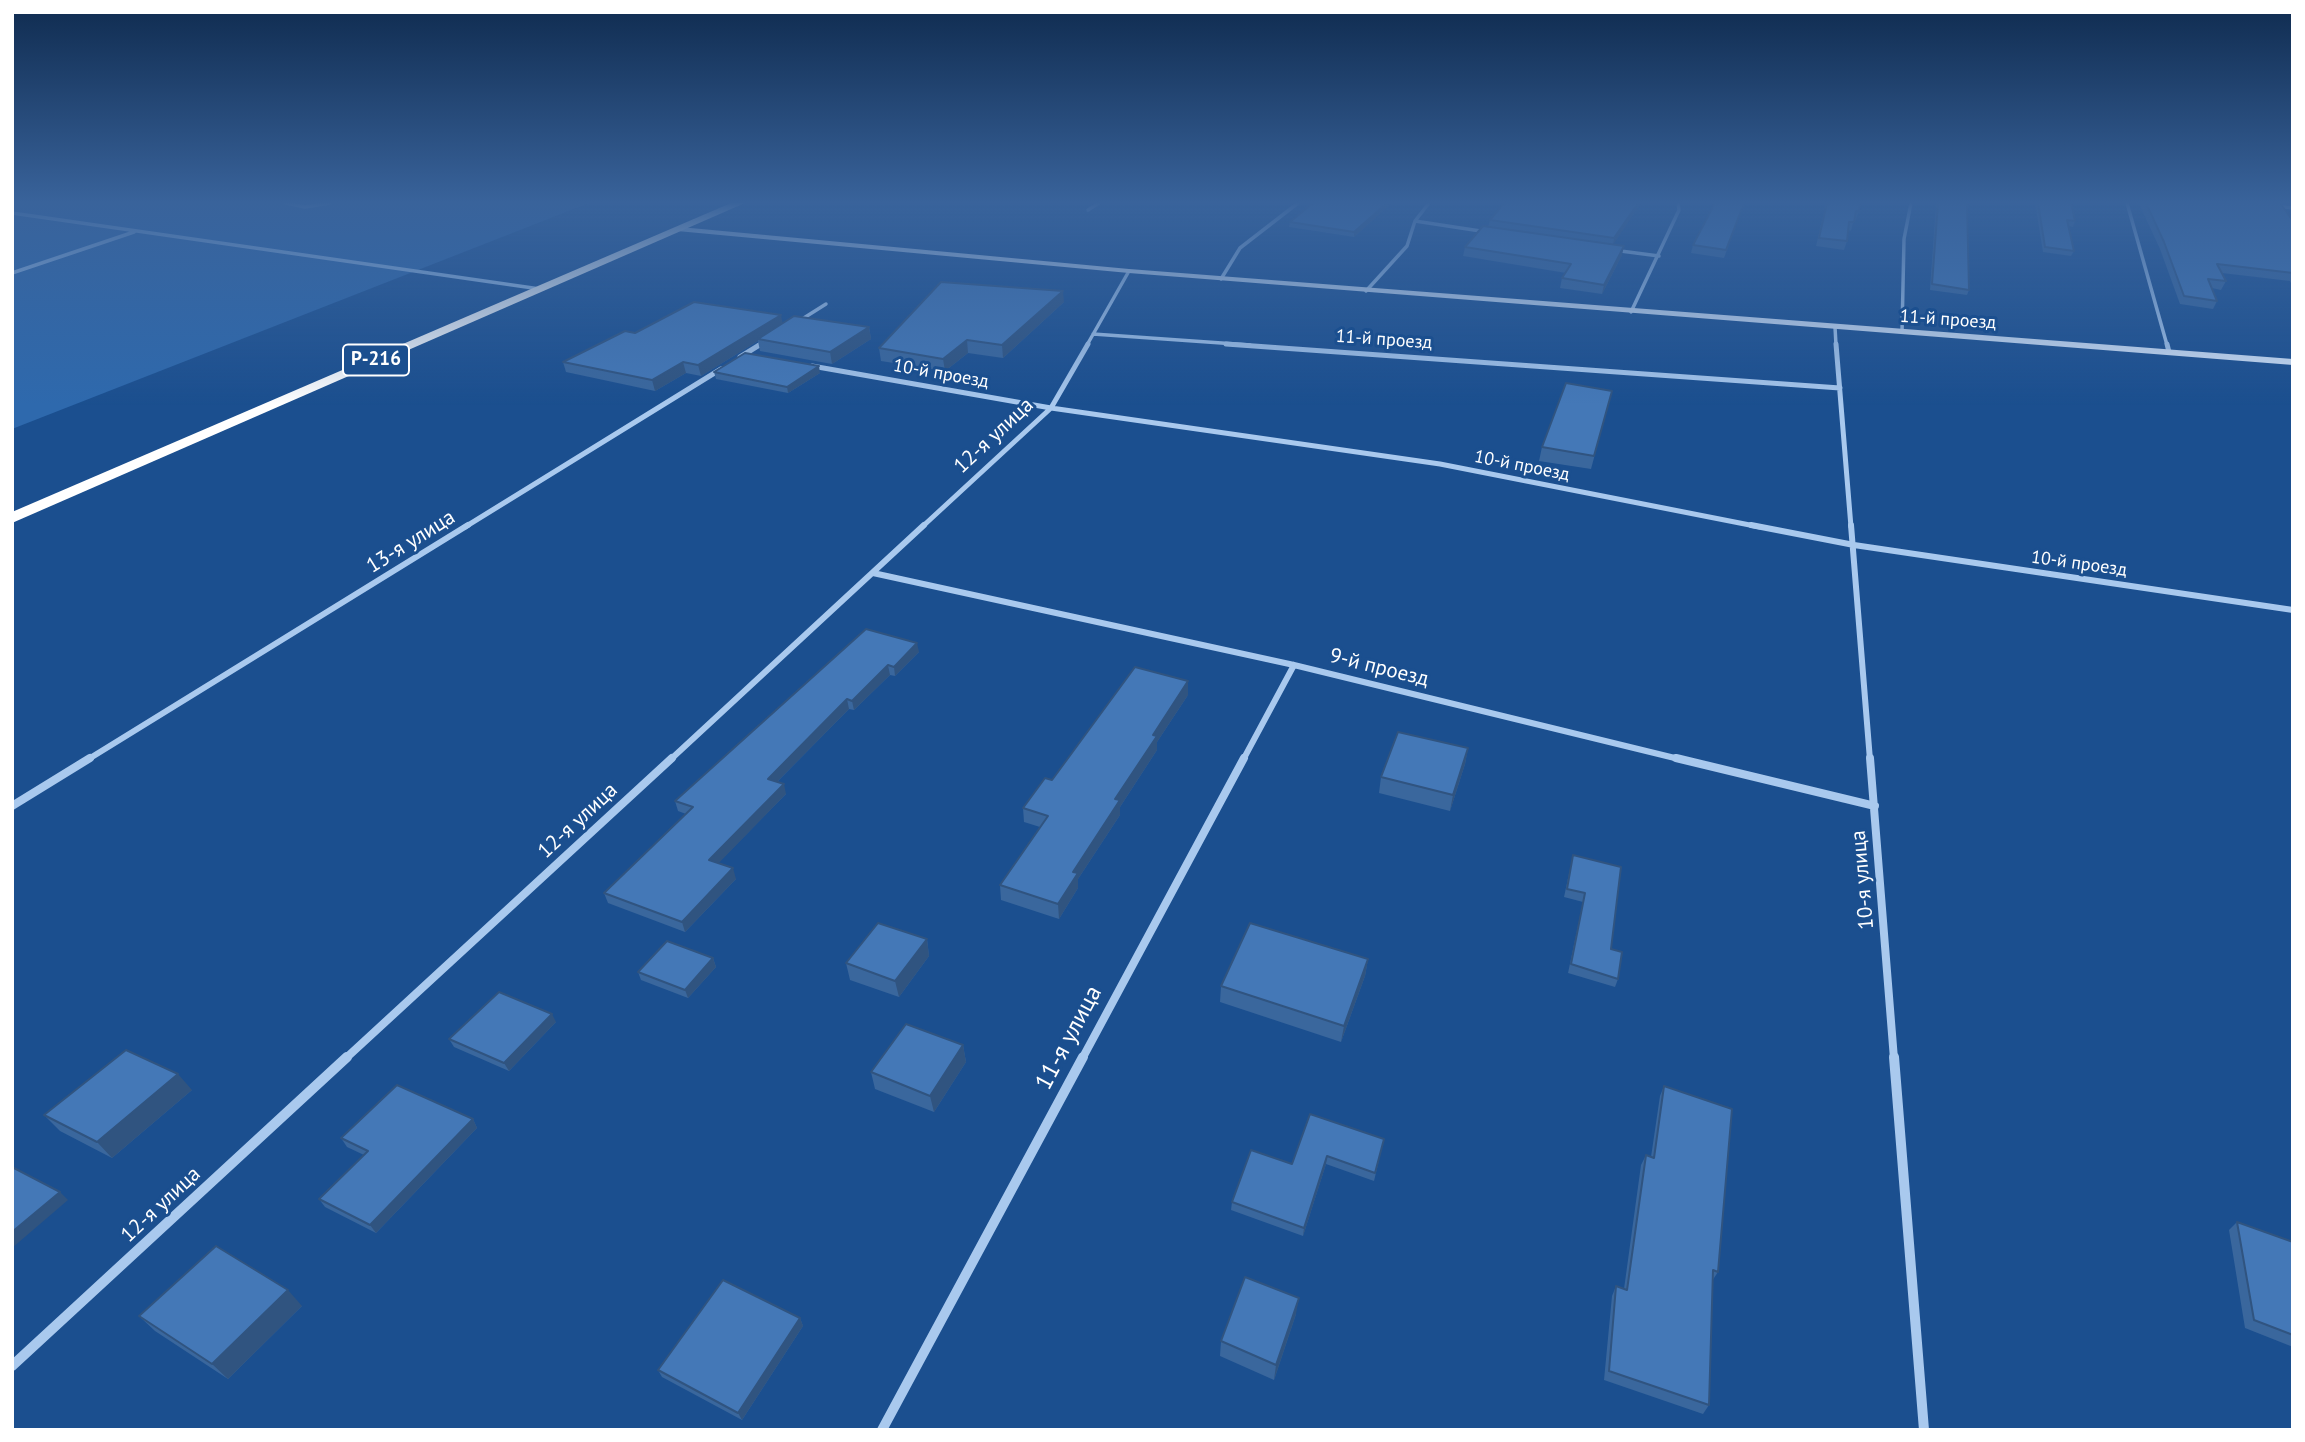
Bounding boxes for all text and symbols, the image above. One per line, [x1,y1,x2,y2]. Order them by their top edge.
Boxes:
street label: 11-й проезд [1899,306,1997,334]
street label: 11-й проезд [1335,326,1433,354]
road number: Р-216 [343,344,409,376]
street label: 10-й проезд [892,355,990,393]
street label: 12-я улица [949,393,1039,479]
street label: 10-й проезд [1473,446,1571,486]
street label: 13-я улица [362,505,460,579]
street label: 10-й проезд [2030,547,2128,581]
street label: 9-й проезд [1327,644,1431,692]
street label: 12-я улица [533,778,623,864]
street label: 10-я улица [1846,829,1880,931]
street label: 11-я улица [1030,981,1108,1095]
street label: 12-я улица [116,1162,206,1248]

